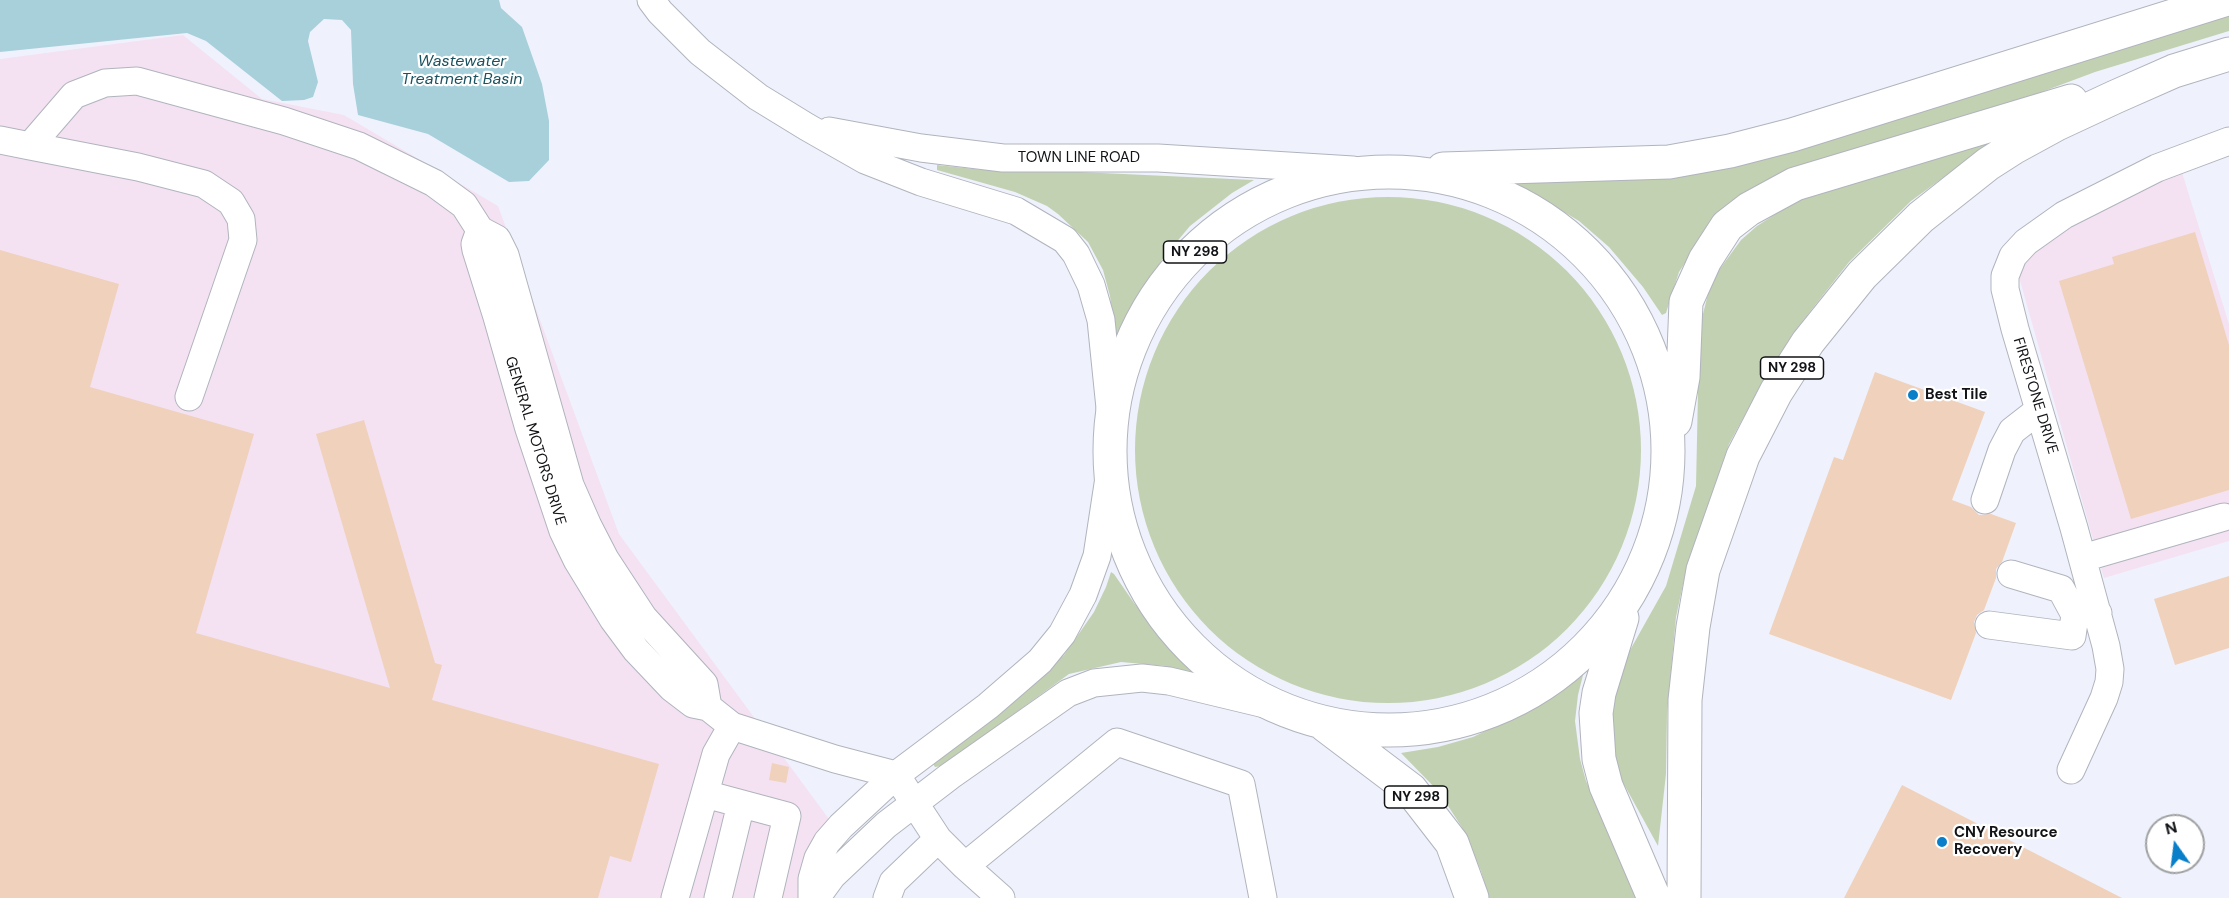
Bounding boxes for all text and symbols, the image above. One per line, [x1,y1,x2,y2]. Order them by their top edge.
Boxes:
water label: Wastewater Treatment Basin [402,52,522,90]
street label: TOWN LINE ROAD [1018,149,1140,167]
road number: NY 298 [1164,241,1226,263]
street label: FIRESTONE DRIVE [2009,336,2061,456]
street label: GENERAL MOTORS DRIVE [501,354,569,528]
road number: NY 298 [1760,357,1824,379]
place label: Best Tile [1925,386,1987,404]
marker: Best Tile [1906,388,1920,402]
road number: NY 298 [1384,786,1448,808]
north arrow [2145,814,2205,874]
text: N [2163,816,2179,840]
place label: CNY Resource Recovery [1954,824,2058,859]
marker: CNY Resource Recovery [1935,835,1949,849]

